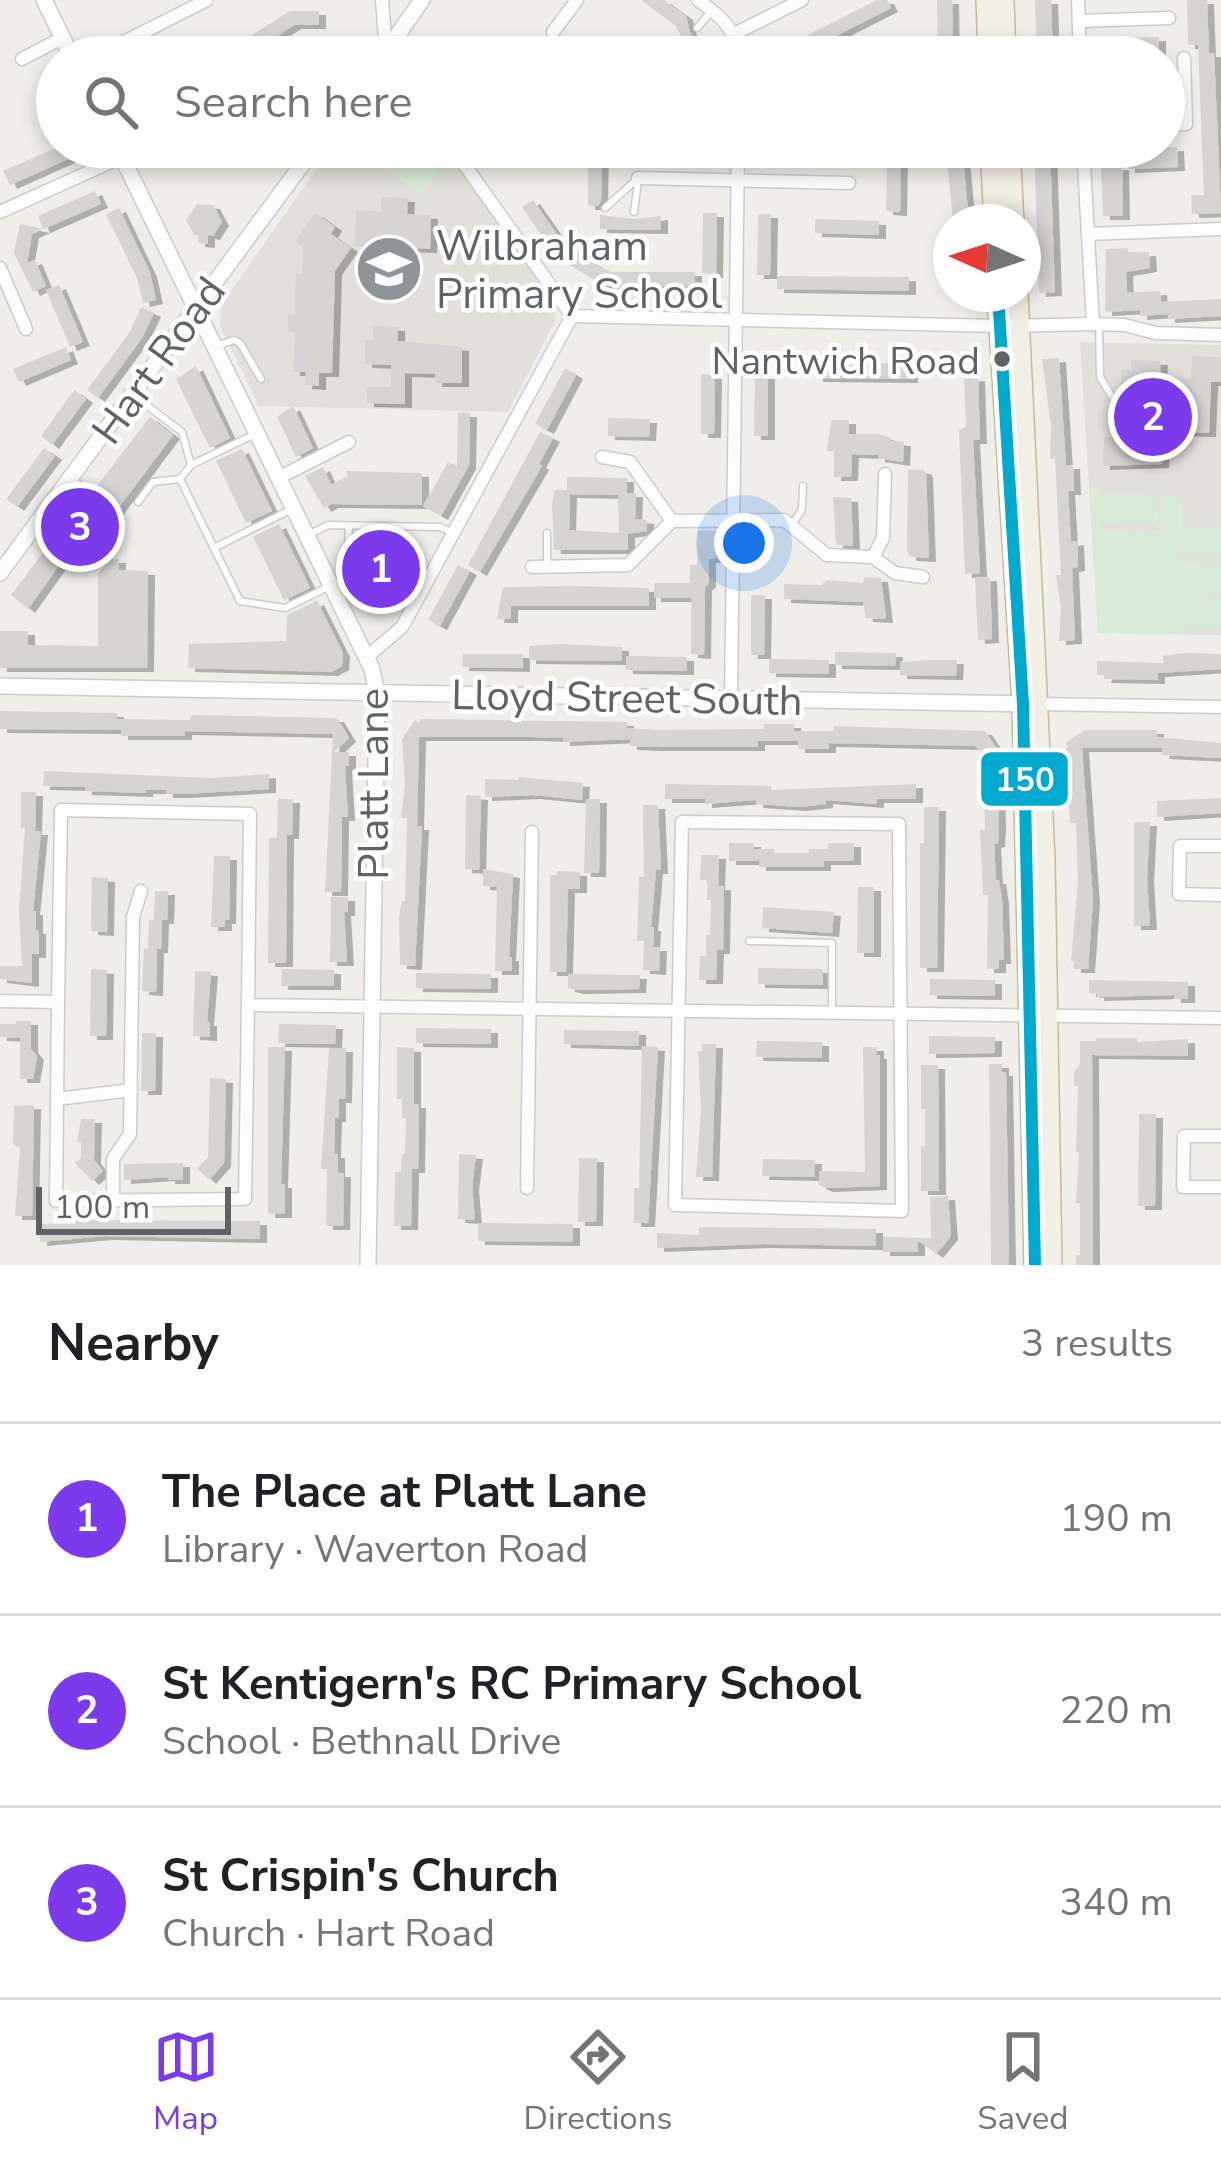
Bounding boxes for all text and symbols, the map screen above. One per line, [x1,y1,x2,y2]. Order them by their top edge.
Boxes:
search box [36,36,1185,168]
icon: search [78,69,144,135]
text: Search here [174,72,413,133]
north arrow [933,204,1041,312]
place label: Wilbraham Primary School [436,218,723,323]
school or university icon: Wilbraham Primary School [354,234,424,304]
street label: Hart Road [79,266,239,456]
place label: Nantwich Road [712,335,980,388]
marker: Nantwich Road [991,348,1013,370]
pin: 2 [1114,372,1192,462]
pin: 3 [41,482,119,572]
your location [714,513,774,573]
pin: 1 [342,524,420,614]
street label: Lloyd Street South [451,667,803,730]
street label: Platt Lane [346,688,403,880]
line badge: 150 [979,750,1070,808]
text: 150 [995,758,1055,803]
scale bar [36,1181,231,1234]
text: 100 m [54,1185,150,1230]
text: Nearby [48,1308,219,1378]
text: 3 results [1021,1317,1173,1370]
text: The Place at Platt Lane [162,1462,647,1523]
text: 1 [75,1492,99,1545]
text: 190 m [1059,1492,1173,1545]
text: Library · Waverton Road [162,1523,588,1576]
text: St Kentigern's RC Primary School [162,1654,861,1715]
text: 2 [75,1684,99,1737]
text: 220 m [1059,1684,1173,1737]
text: School · Bethnall Drive [162,1715,561,1768]
text: St Crispin's Church [162,1846,559,1907]
text: 3 [75,1876,99,1929]
text: 340 m [1059,1876,1173,1929]
text: Church · Hart Road [162,1907,495,1960]
tab: Map [153,2024,219,2141]
tab: Directions [524,2024,672,2141]
tab: Saved [977,2024,1068,2141]

